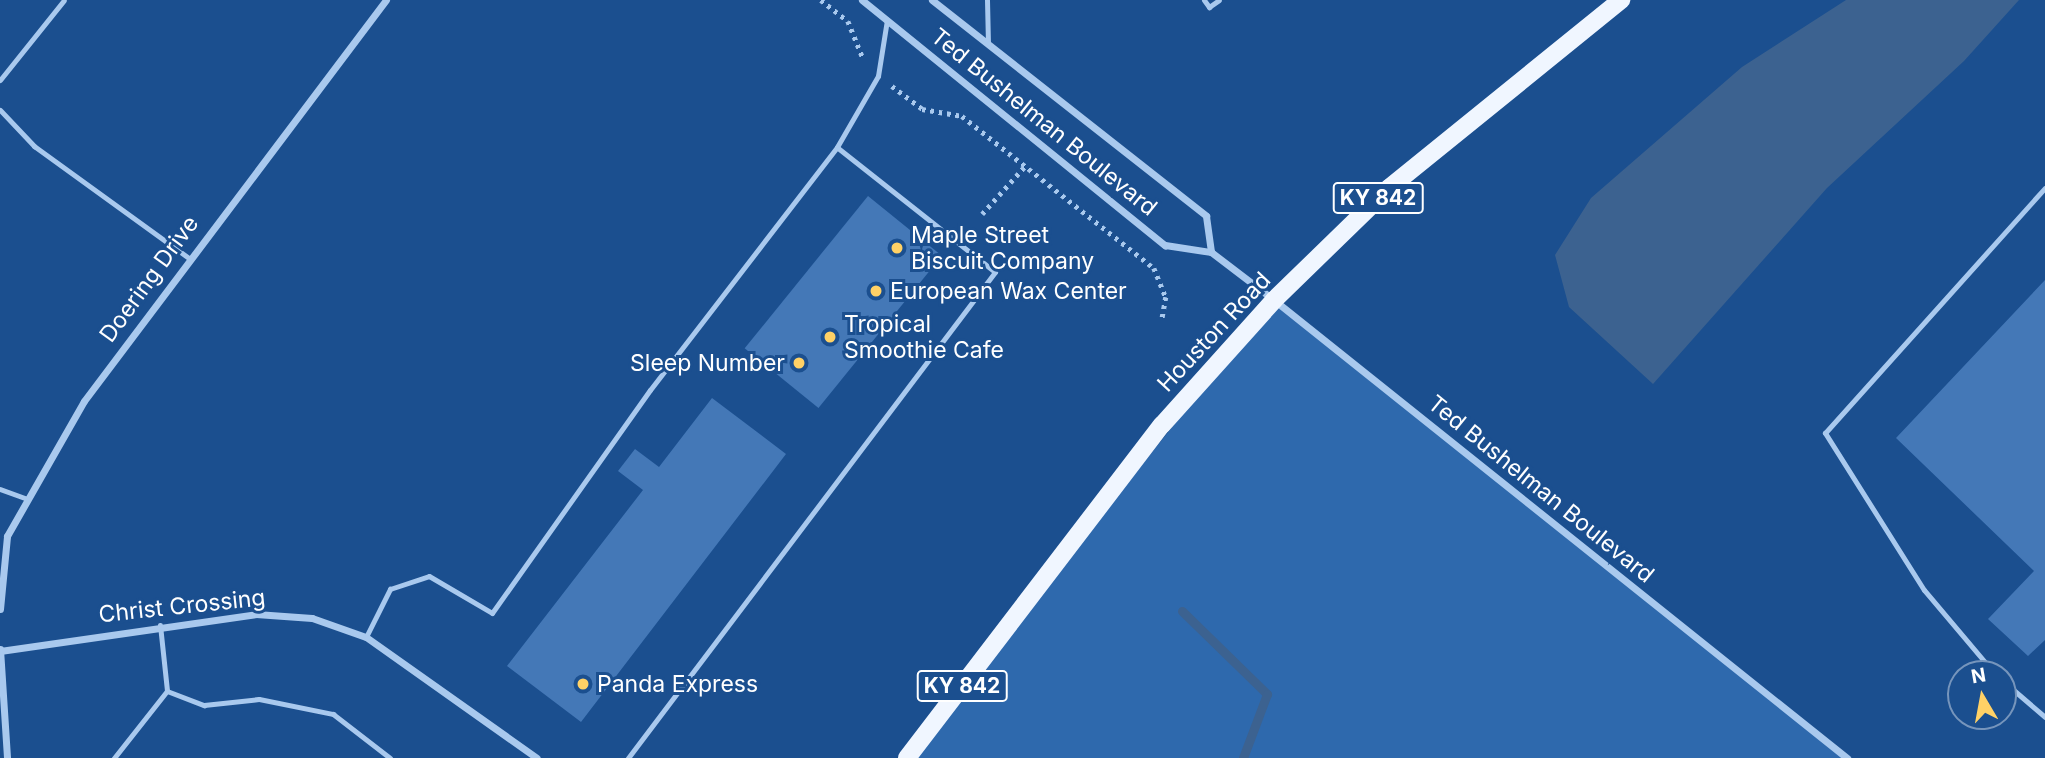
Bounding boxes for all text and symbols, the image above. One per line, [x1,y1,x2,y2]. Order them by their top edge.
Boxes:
street label: Ted Bushelman Boulevard [926,22,1162,222]
road number: KY 842 [1332,180,1424,216]
street label: Doering Drive [94,210,204,348]
place label: Maple Street Biscuit Company [911,221,1094,275]
marker: Maple Street Biscuit Company [889,240,905,256]
street label: Houston Road [1152,267,1276,397]
place label: European Wax Center [890,277,1127,305]
marker: European Wax Center [868,283,884,299]
place label: Tropical Smoothie Cafe [844,310,1004,364]
marker: Tropical Smoothie Cafe [822,329,838,345]
place label: Sleep Number [630,349,785,377]
marker: Sleep Number [791,355,807,371]
street label: Ted Bushelman Boulevard [1423,389,1659,589]
street label: Christ Crossing [97,584,267,628]
north arrow [1947,660,2017,730]
text: N [1969,663,1988,688]
road number: KY 842 [916,668,1007,704]
place label: Panda Express [597,670,758,698]
marker: Panda Express [575,676,591,692]

